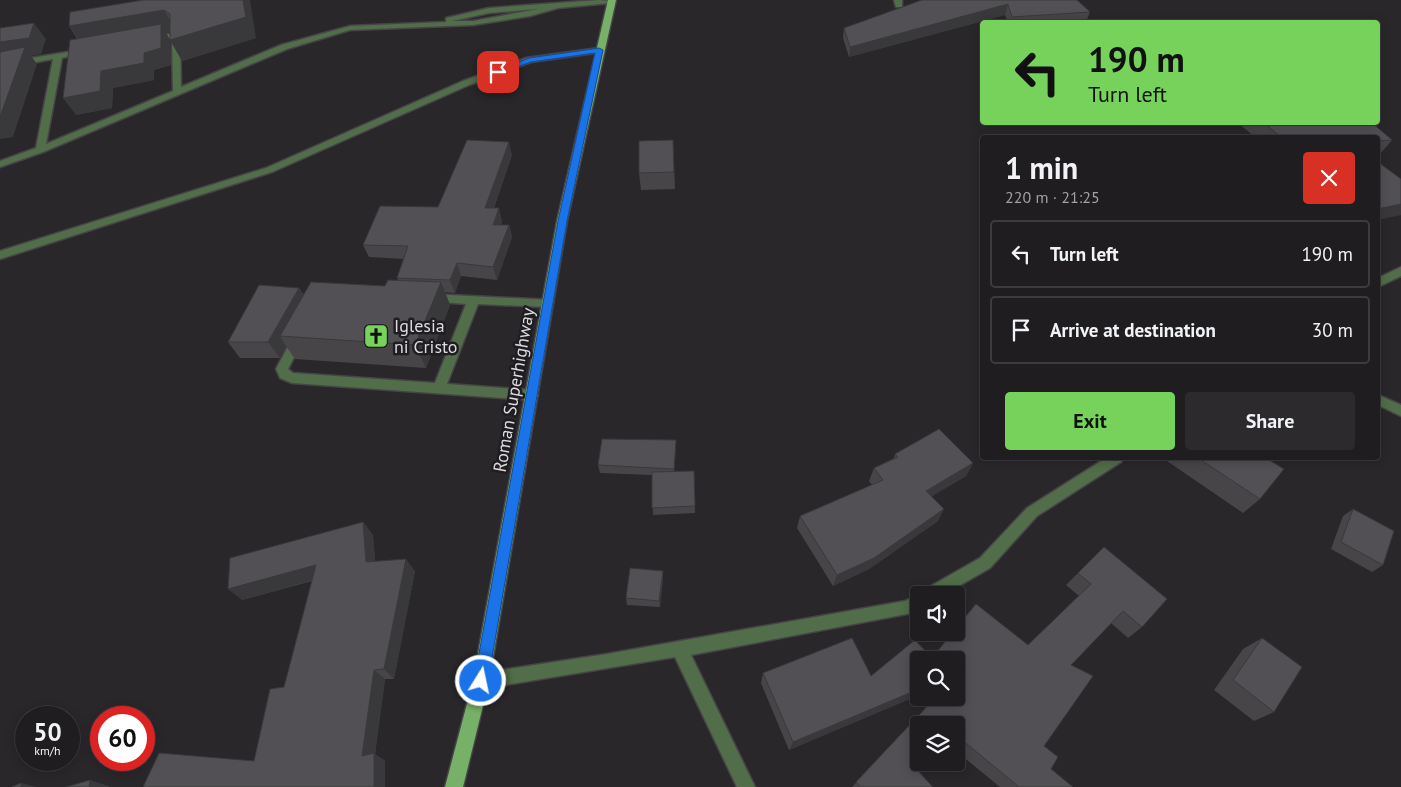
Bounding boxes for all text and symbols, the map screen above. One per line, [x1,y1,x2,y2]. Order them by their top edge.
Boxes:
text: 190 m [1088,36,1185,82]
icon: left [1005,40,1070,105]
pin [477,51,519,93]
icon: arrive [484,58,512,86]
text: Turn left [1088,80,1167,108]
text: 1 min [1005,148,1078,187]
button: close [1303,152,1355,204]
text: 220 m · 21:25 [1005,187,1100,207]
icon: left [1007,240,1035,268]
text: Turn left [1050,242,1119,266]
text: 190 m [1301,242,1353,266]
street label: Roman Superhighway [488,305,539,474]
place label: Iglesia ni Cristo [394,314,458,358]
icon: arrive [1007,316,1035,344]
text: Arrive at destination [1050,318,1216,342]
text: 30 m [1312,318,1353,342]
church icon: Iglesia ni Cristo [363,323,389,349]
button: Exit [1005,392,1175,450]
button: Share [1185,392,1355,450]
map controls [910,586,965,771]
button: sound [910,586,965,641]
button: search [910,651,965,706]
position arrow [454,654,506,706]
speed limit sign: 60 [90,706,155,771]
text: 50 [33,716,62,748]
button: layers [910,716,965,771]
text: km/h [34,743,61,758]

